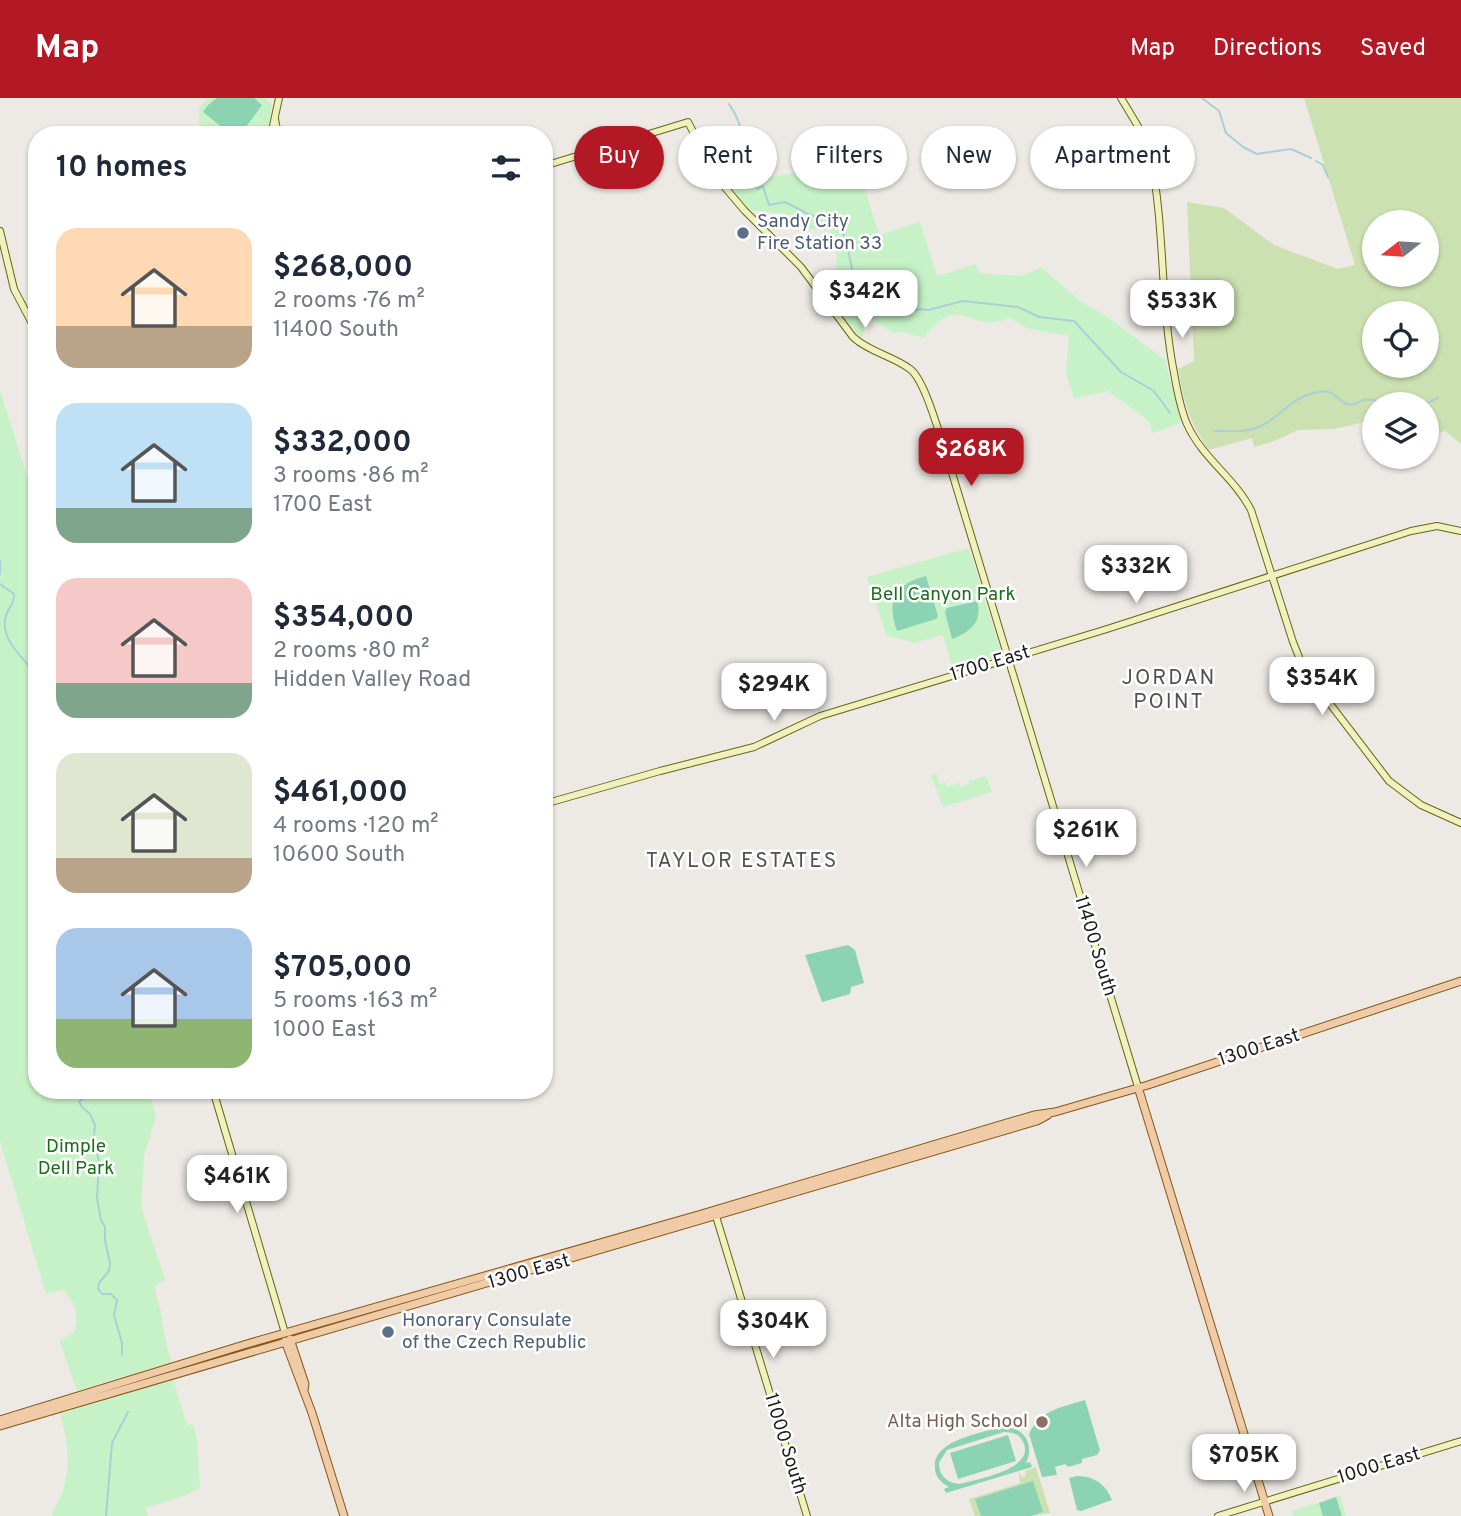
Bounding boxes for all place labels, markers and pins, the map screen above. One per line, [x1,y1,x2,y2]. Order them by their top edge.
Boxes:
place label: Sandy City Fire Station 33 [757,210,882,256]
marker: Sandy City Fire Station 33 [735,225,751,241]
pin: $342K [816,271,914,330]
pin: $533K [1133,280,1231,340]
pin: $268K [922,428,1020,488]
pin: $332K [1087,546,1185,605]
pin: $354K [1273,658,1371,717]
pin: $294K [725,664,823,723]
pin: $261K [1037,810,1135,869]
pin: $461K [188,1156,286,1215]
pin: $304K [724,1300,822,1360]
place label: Honorary Consulate of the Czech Republic [402,1309,586,1355]
marker: Honorary Consulate of the Czech Republic [380,1324,396,1340]
place label: Alta High School [887,1410,1028,1434]
marker: Alta High School [1034,1414,1050,1430]
pin: $705K [1195,1434,1293,1494]

